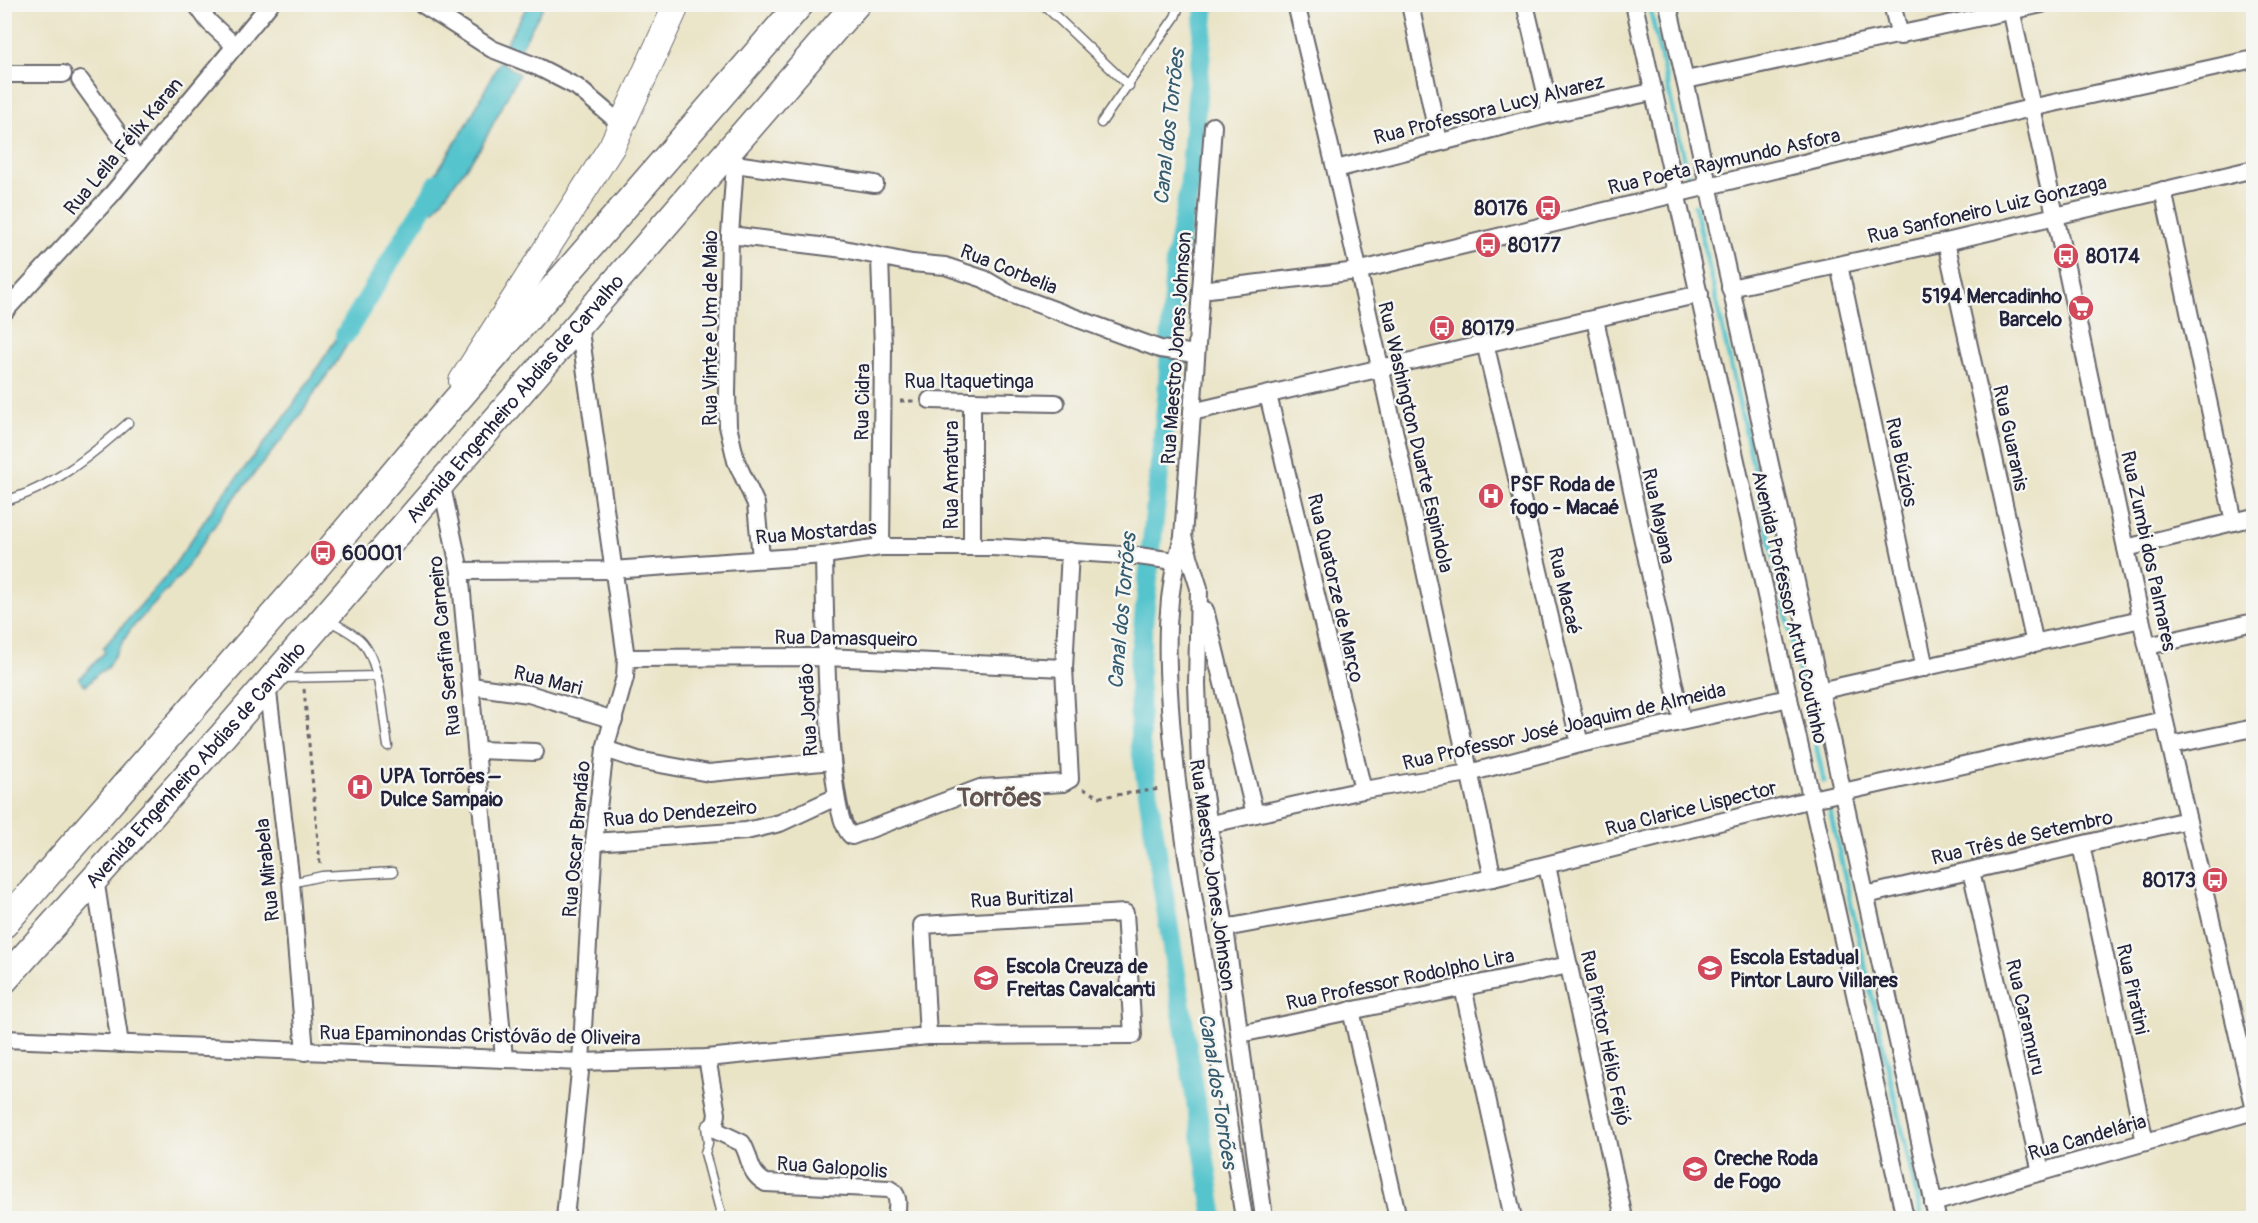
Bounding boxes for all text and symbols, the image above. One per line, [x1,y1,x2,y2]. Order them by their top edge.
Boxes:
water label: Canal dos Torrões [1148,45,1191,206]
street label: Rua Professora Lucy Alvarez [1371,69,1607,150]
street label: Rua Leila Félix Karan [58,72,188,220]
street label: Rua Poeta Raymundo Asfora [1606,123,1843,200]
street label: Rua Sanfoneiro Luiz Gonzaga [1865,170,2109,249]
bus stop icon: 80176 [1533,193,1563,223]
place label: 80176 [1474,196,1528,221]
street label: Rua Vinte e Um de Maio [698,230,723,426]
bus stop icon: 80177 [1473,230,1503,260]
street label: Rua Maestro Jones Johnson [1156,231,1197,465]
place label: 80177 [1508,233,1561,258]
street label: Rua Corbelia [956,239,1061,300]
bus stop icon: 80174 [2051,241,2081,271]
place label: 80174 [2086,244,2140,269]
street label: Avenida Engenheiro Abdias de Carvalho [401,269,630,528]
place label: 5194 Mercadinho Barcelo [1922,284,2062,332]
supermarket icon: 5194 Mercadinho Barcelo [2066,293,2096,323]
street label: Rua Washington Duarte Espindola [1372,299,1459,575]
bus stop icon: 80179 [1427,313,1457,343]
place label: 80179 [1462,316,1514,341]
street label: Rua Cidra [849,363,876,441]
street label: Rua Itaquetinga [904,369,1034,394]
street label: Rua Guaranis [1987,383,2034,493]
street label: Rua Búzios [1880,415,1923,509]
street label: Rua Amatura [939,421,964,529]
street label: Rua Zumbi dos Palmares [2115,449,2182,654]
street label: Rua Mayana [1636,466,1681,566]
street label: Avenida Professor Artur Coutinho [1746,468,1833,746]
place label: PSF Roda de fogo - Macaé [1510,472,1620,520]
hospital icon: PSF Roda de fogo - Macaé [1476,481,1506,511]
street label: Rua Quatorze de Março [1302,491,1369,685]
street label: Rua Mostardas [754,515,878,550]
water label: Canal dos Torrões [1102,529,1143,690]
bus stop icon: 60001 [308,538,338,568]
place label: 60001 [342,541,402,566]
street label: Rua Macaé [1542,545,1587,637]
street label: Rua Serafina Carneiro [423,554,466,737]
street label: Rua Damasqueiro [774,625,918,652]
street label: Avenida Engenheiro Abdias de Carvalho [80,636,312,894]
street label: Rua Mari [511,660,585,701]
street label: Rua Jordão [794,663,823,757]
street label: Rua Professor José Joaquim de Almeida [1400,677,1728,776]
street label: Rua Maestro Jones Johnson [1184,758,1241,993]
street label: Rua Oscar Brandão [557,759,596,918]
place label: UPA Torrões – Dulce Sampaio [380,764,503,812]
hospital icon: UPA Torrões – Dulce Sampaio [345,772,375,802]
street label: Rua Clarice Lispector [1603,775,1779,842]
district label: Torrões [956,782,1042,814]
street label: Rua do Dendezeiro [602,794,758,833]
street label: Rua Três de Setembro [1929,804,2115,871]
street label: Rua Mirabela [250,817,285,923]
bus stop icon: 80173 [2200,865,2230,895]
place label: 80173 [2143,868,2196,893]
street label: Rua Buritizal [970,883,1074,914]
street label: Rua Piratini [2111,941,2154,1037]
street label: Rua Professor Rodolpho Lira [1284,943,1517,1016]
place label: Escola Estadual Pintor Lauro Villares [1730,945,1898,993]
street label: Rua Pintor Hélio Feijó [1575,948,1636,1128]
school or university icon: Escola Estadual Pintor Lauro Villares [1695,953,1725,983]
place label: Escola Creuza de Freitas Cavalcanti [1006,954,1156,1002]
street label: Rua Caramuru [2000,957,2051,1078]
school or university icon: Escola Creuza de Freitas Cavalcanti [971,963,1001,993]
water label: Canal dos Torrões [1192,1012,1243,1173]
street label: Rua Epaminondas Cristóvão de Oliveira [319,1020,641,1051]
street label: Rua Candelária [2025,1109,2149,1166]
place label: Creche Roda de Fogo [1714,1146,1818,1194]
street label: Rua Galopolis [776,1151,888,1184]
school or university icon: Creche Roda de Fogo [1680,1154,1710,1184]

